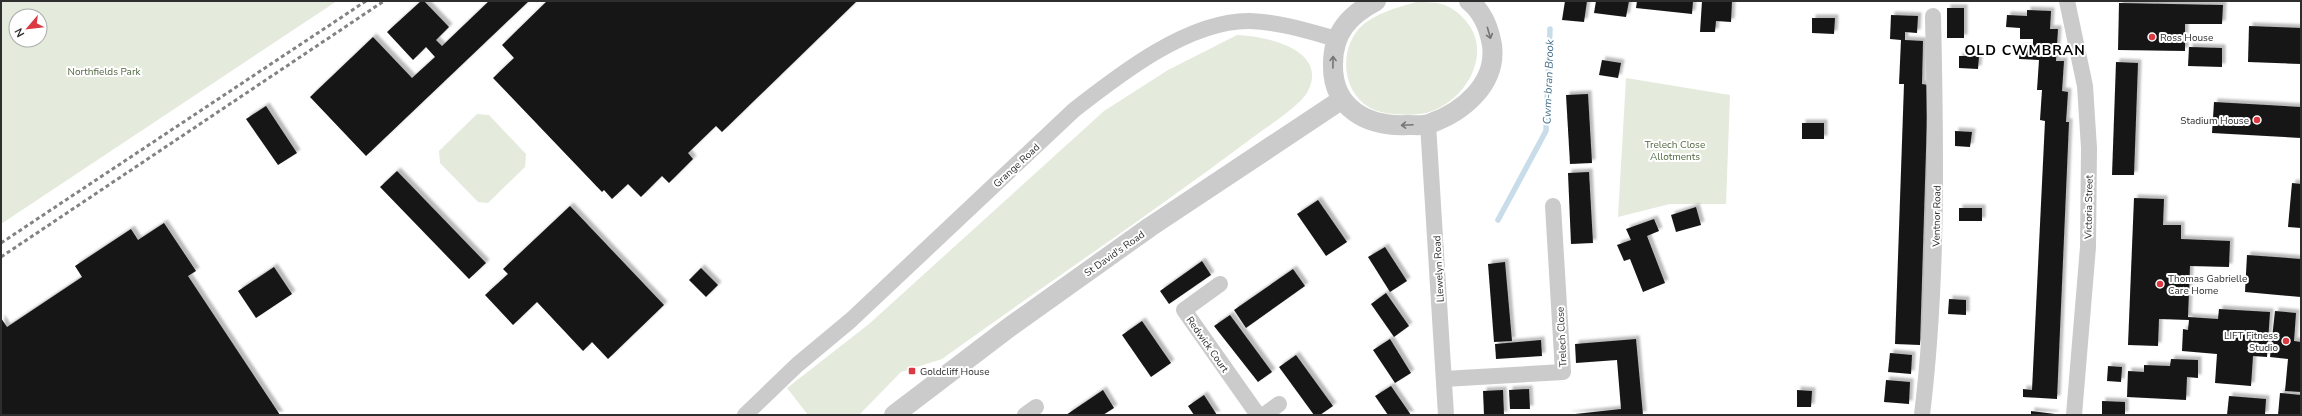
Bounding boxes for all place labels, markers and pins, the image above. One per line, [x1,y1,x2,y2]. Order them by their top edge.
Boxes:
place label: Ross House [2160,31,2213,45]
marker: Ross House [2147,32,2157,42]
place label: Stadium House [2180,114,2249,128]
marker: Stadium House [2252,115,2262,125]
place label: Thomas Gabrielle Care Home [2168,272,2247,298]
marker: Thomas Gabrielle Care Home [2155,279,2165,289]
place label: LIFT Fitness Studio [2224,329,2278,355]
marker: LIFT Fitness Studio [2281,336,2291,346]
place label: Goldcliff House [920,365,989,379]
marker: Goldcliff House [907,366,917,376]

